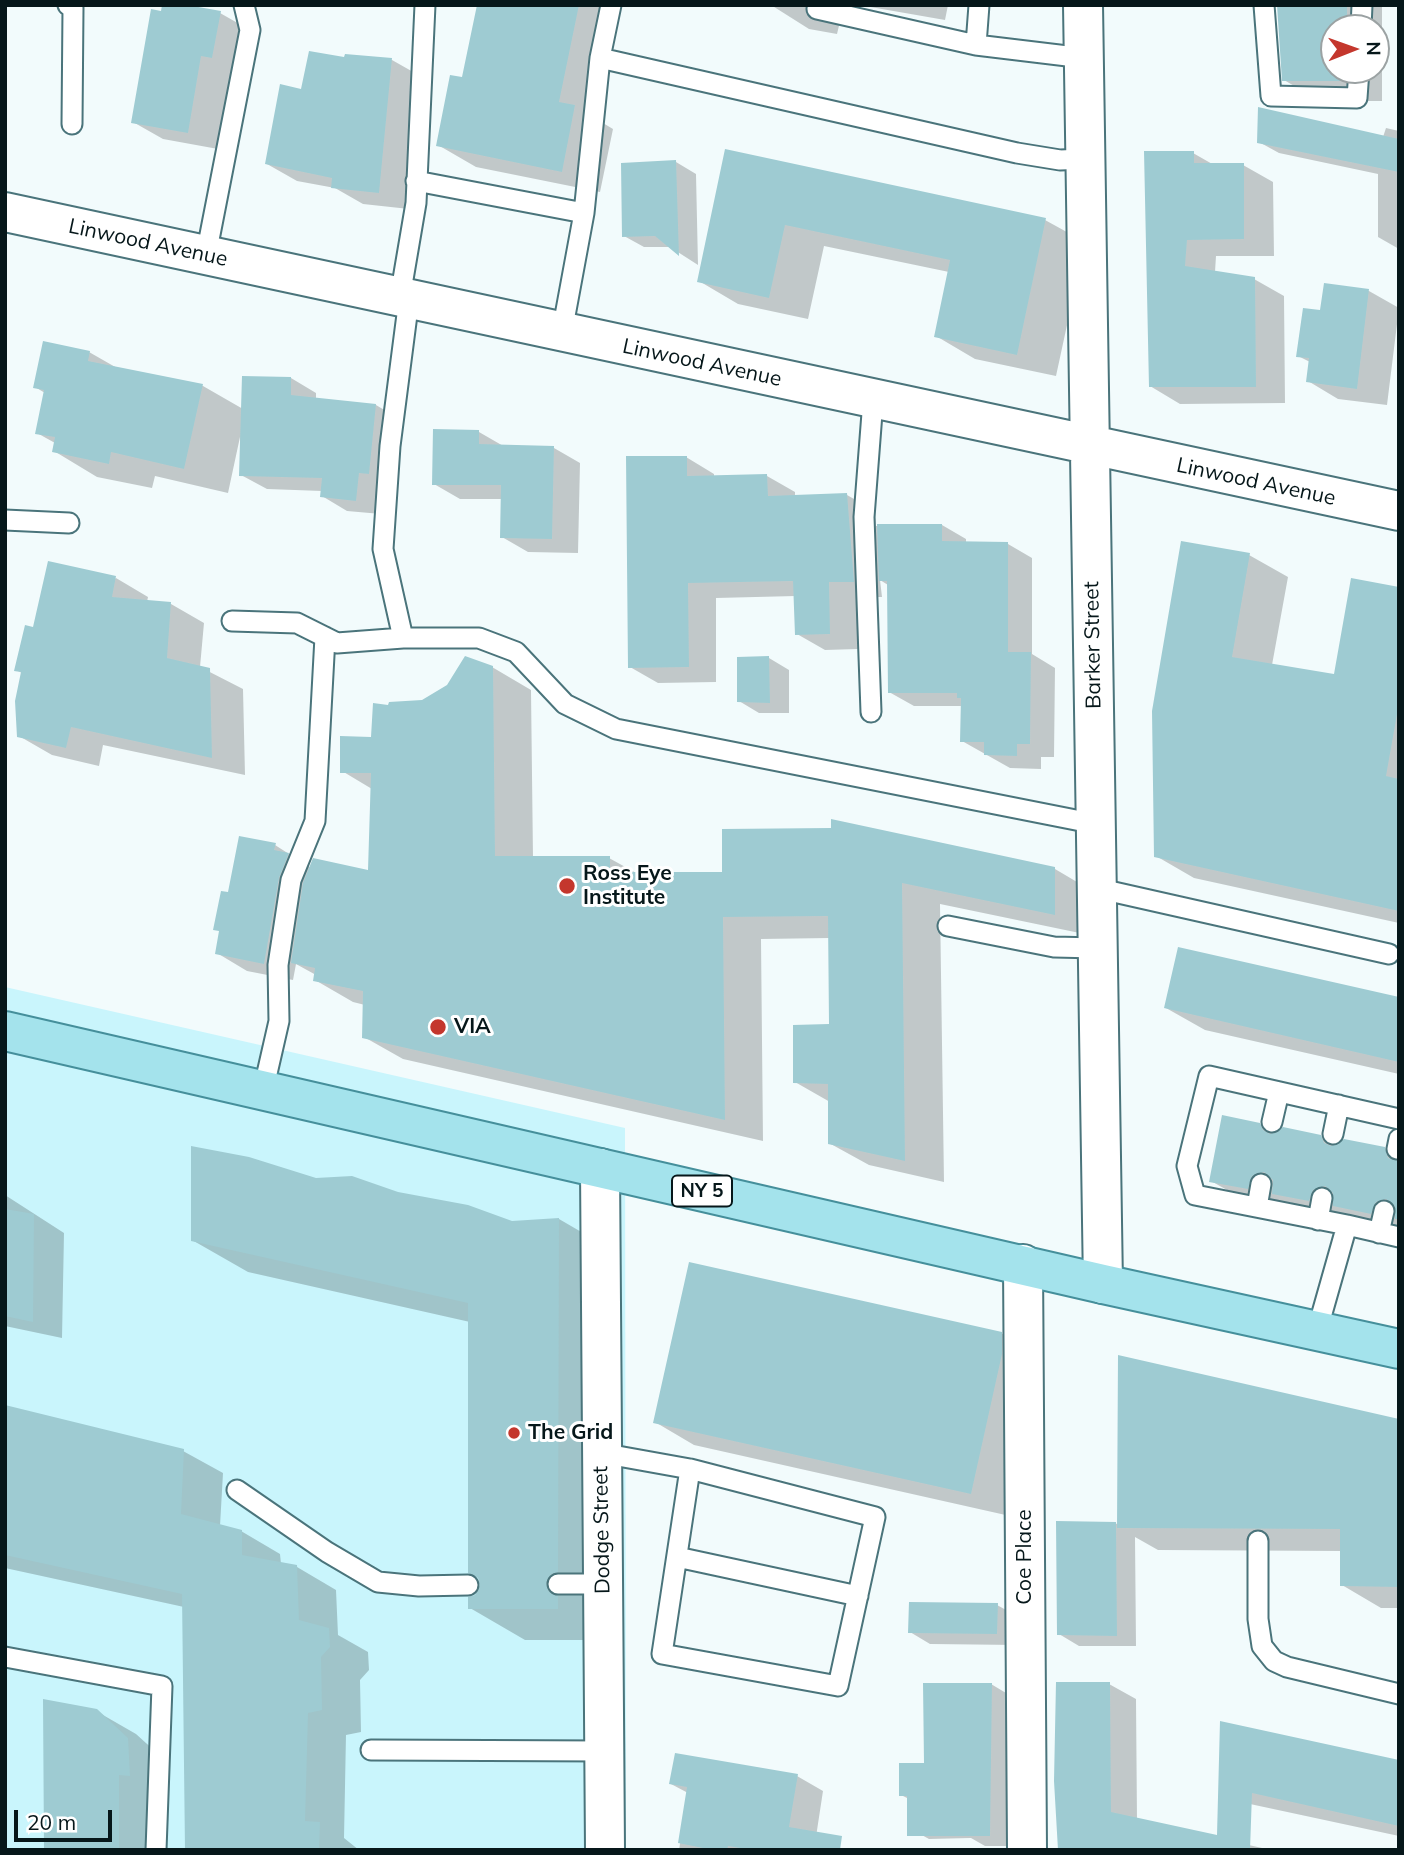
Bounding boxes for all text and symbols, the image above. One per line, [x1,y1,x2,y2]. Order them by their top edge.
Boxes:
north arrow [1320,14,1390,84]
text: N [1362,41,1386,56]
street label: Linwood Avenue [66,214,230,272]
street label: Linwood Avenue [620,334,784,392]
street label: Linwood Avenue [1174,453,1338,511]
street label: Barker Street [1079,581,1107,709]
place label: Ross Eye Institute [583,861,672,911]
marker: Ross Eye Institute [557,876,577,896]
place label: VIA [454,1014,491,1040]
marker: VIA [428,1017,448,1037]
road number: NY 5 [672,1176,732,1206]
place label: The Grid [528,1420,613,1446]
marker: The Grid [506,1425,522,1441]
street label: Dodge Street [588,1466,616,1594]
street label: Coe Place [1012,1509,1038,1605]
scale bar [18,1796,116,1840]
text: 20 m [27,1809,76,1835]

